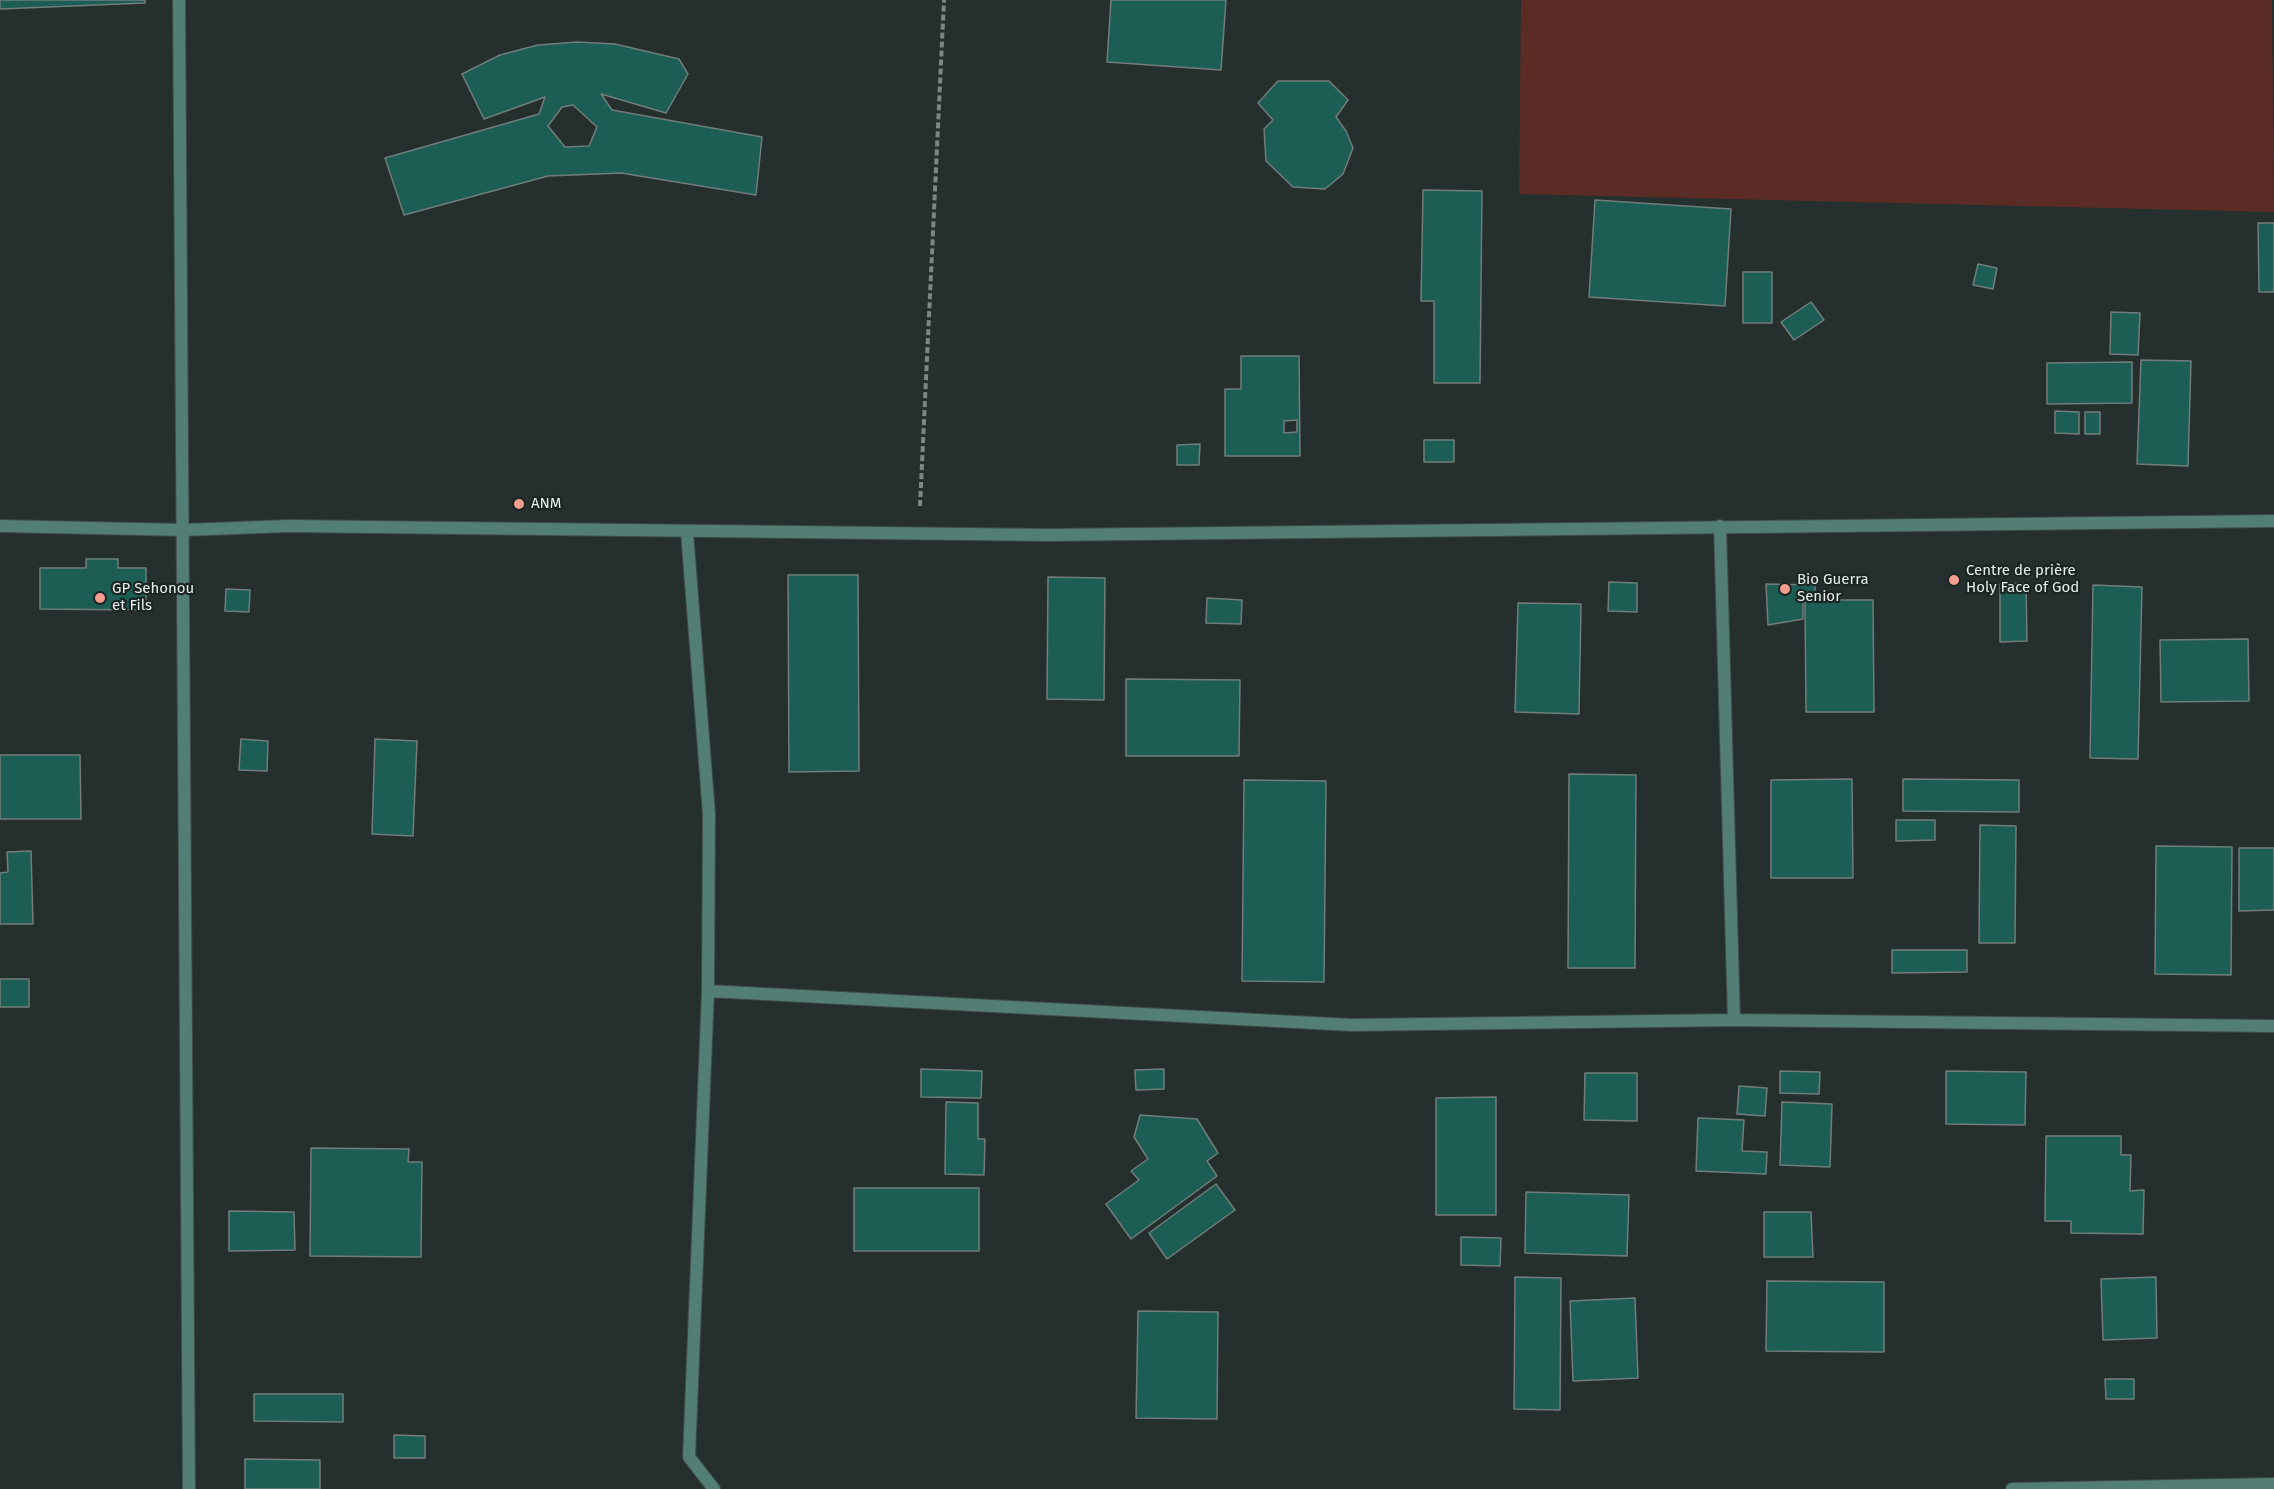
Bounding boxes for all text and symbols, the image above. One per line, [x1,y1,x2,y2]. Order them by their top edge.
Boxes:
place label: ANM [531,495,562,513]
marker: ANM [512,497,526,511]
place label: Centre de prière Holy Face of God [1966,562,2079,597]
place label: Bio Guerra Senior [1797,571,1869,606]
marker: Centre de prière Holy Face of God [1947,573,1961,587]
place label: GP Sehonou et Fils [112,580,194,615]
marker: Bio Guerra Senior [1778,582,1792,596]
marker: GP Sehonou et Fils [93,591,107,605]

